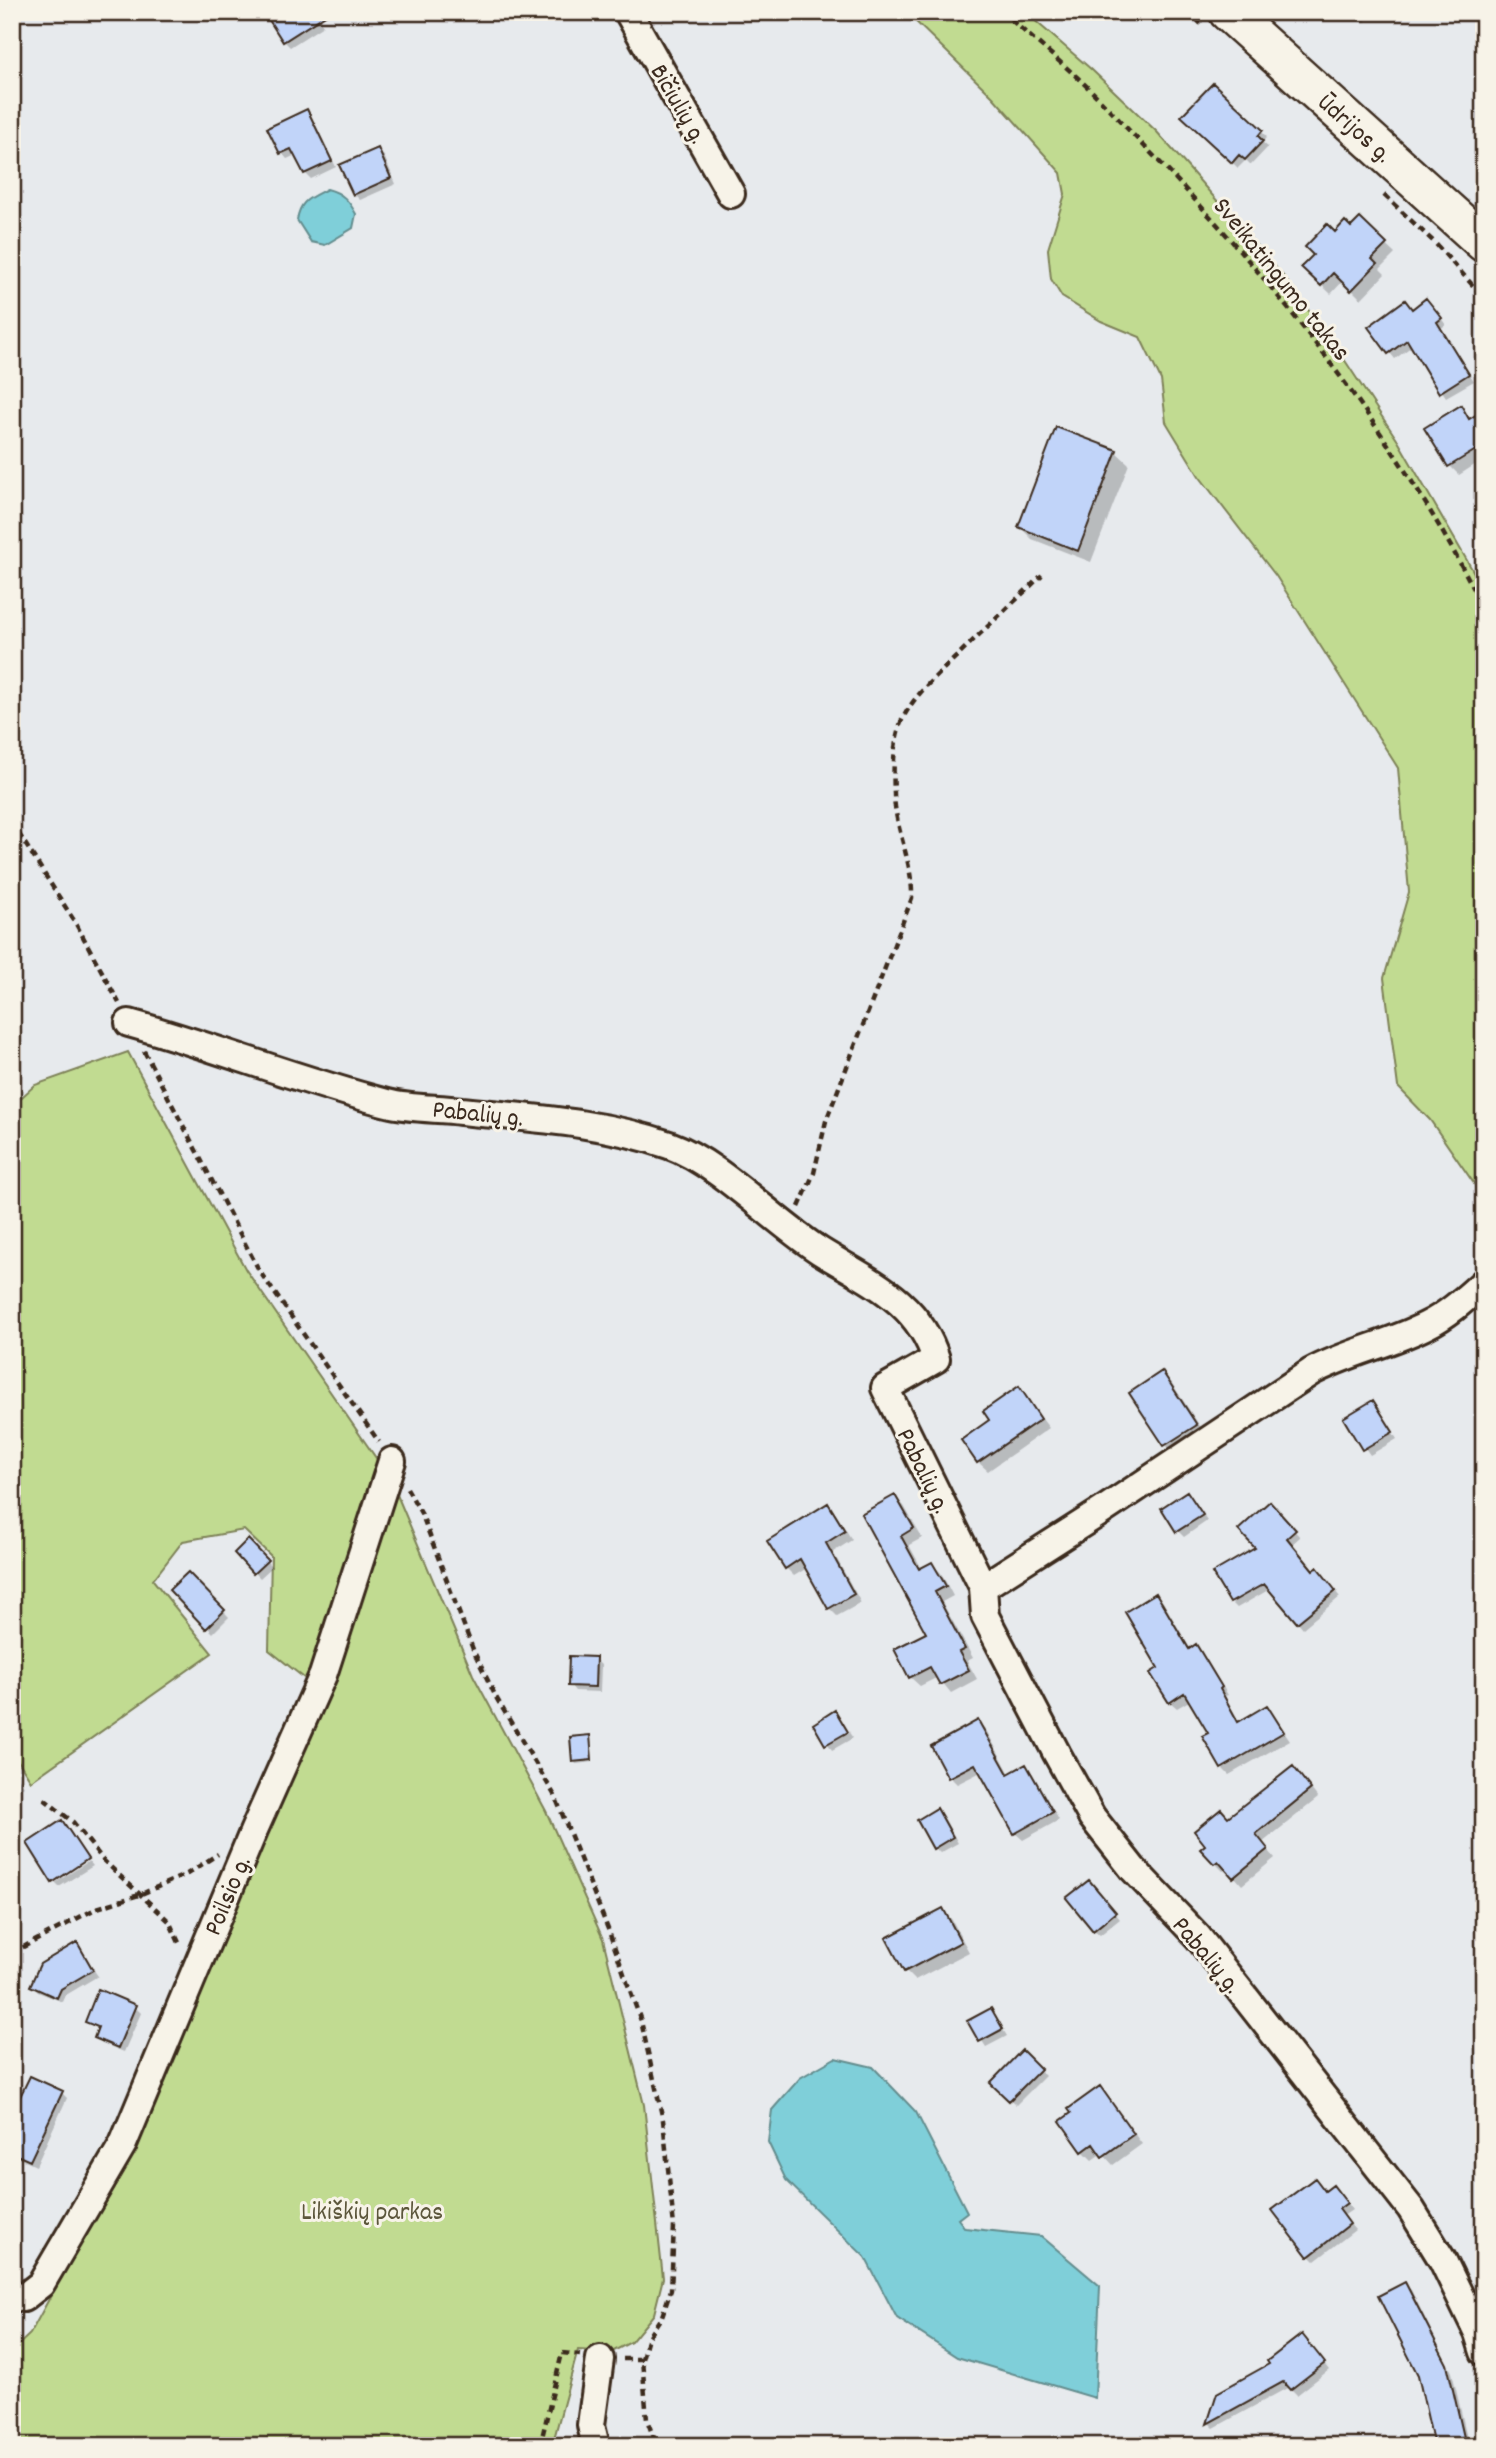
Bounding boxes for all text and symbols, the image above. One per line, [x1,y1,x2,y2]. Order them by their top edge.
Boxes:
street label: Bičiulių g. [639,58,715,152]
street label: Ūdrijos g. [1308,86,1399,173]
street label: Sveikatingumo takas [1203,190,1358,370]
street label: Pabalių g. [430,1092,525,1139]
street label: Pabalių g. [885,1422,958,1521]
street label: Poilsio g. [196,1851,263,1942]
street label: Pabalių g. [1162,1909,1249,2003]
park label: Likiškių parkas [301,2195,443,2232]

